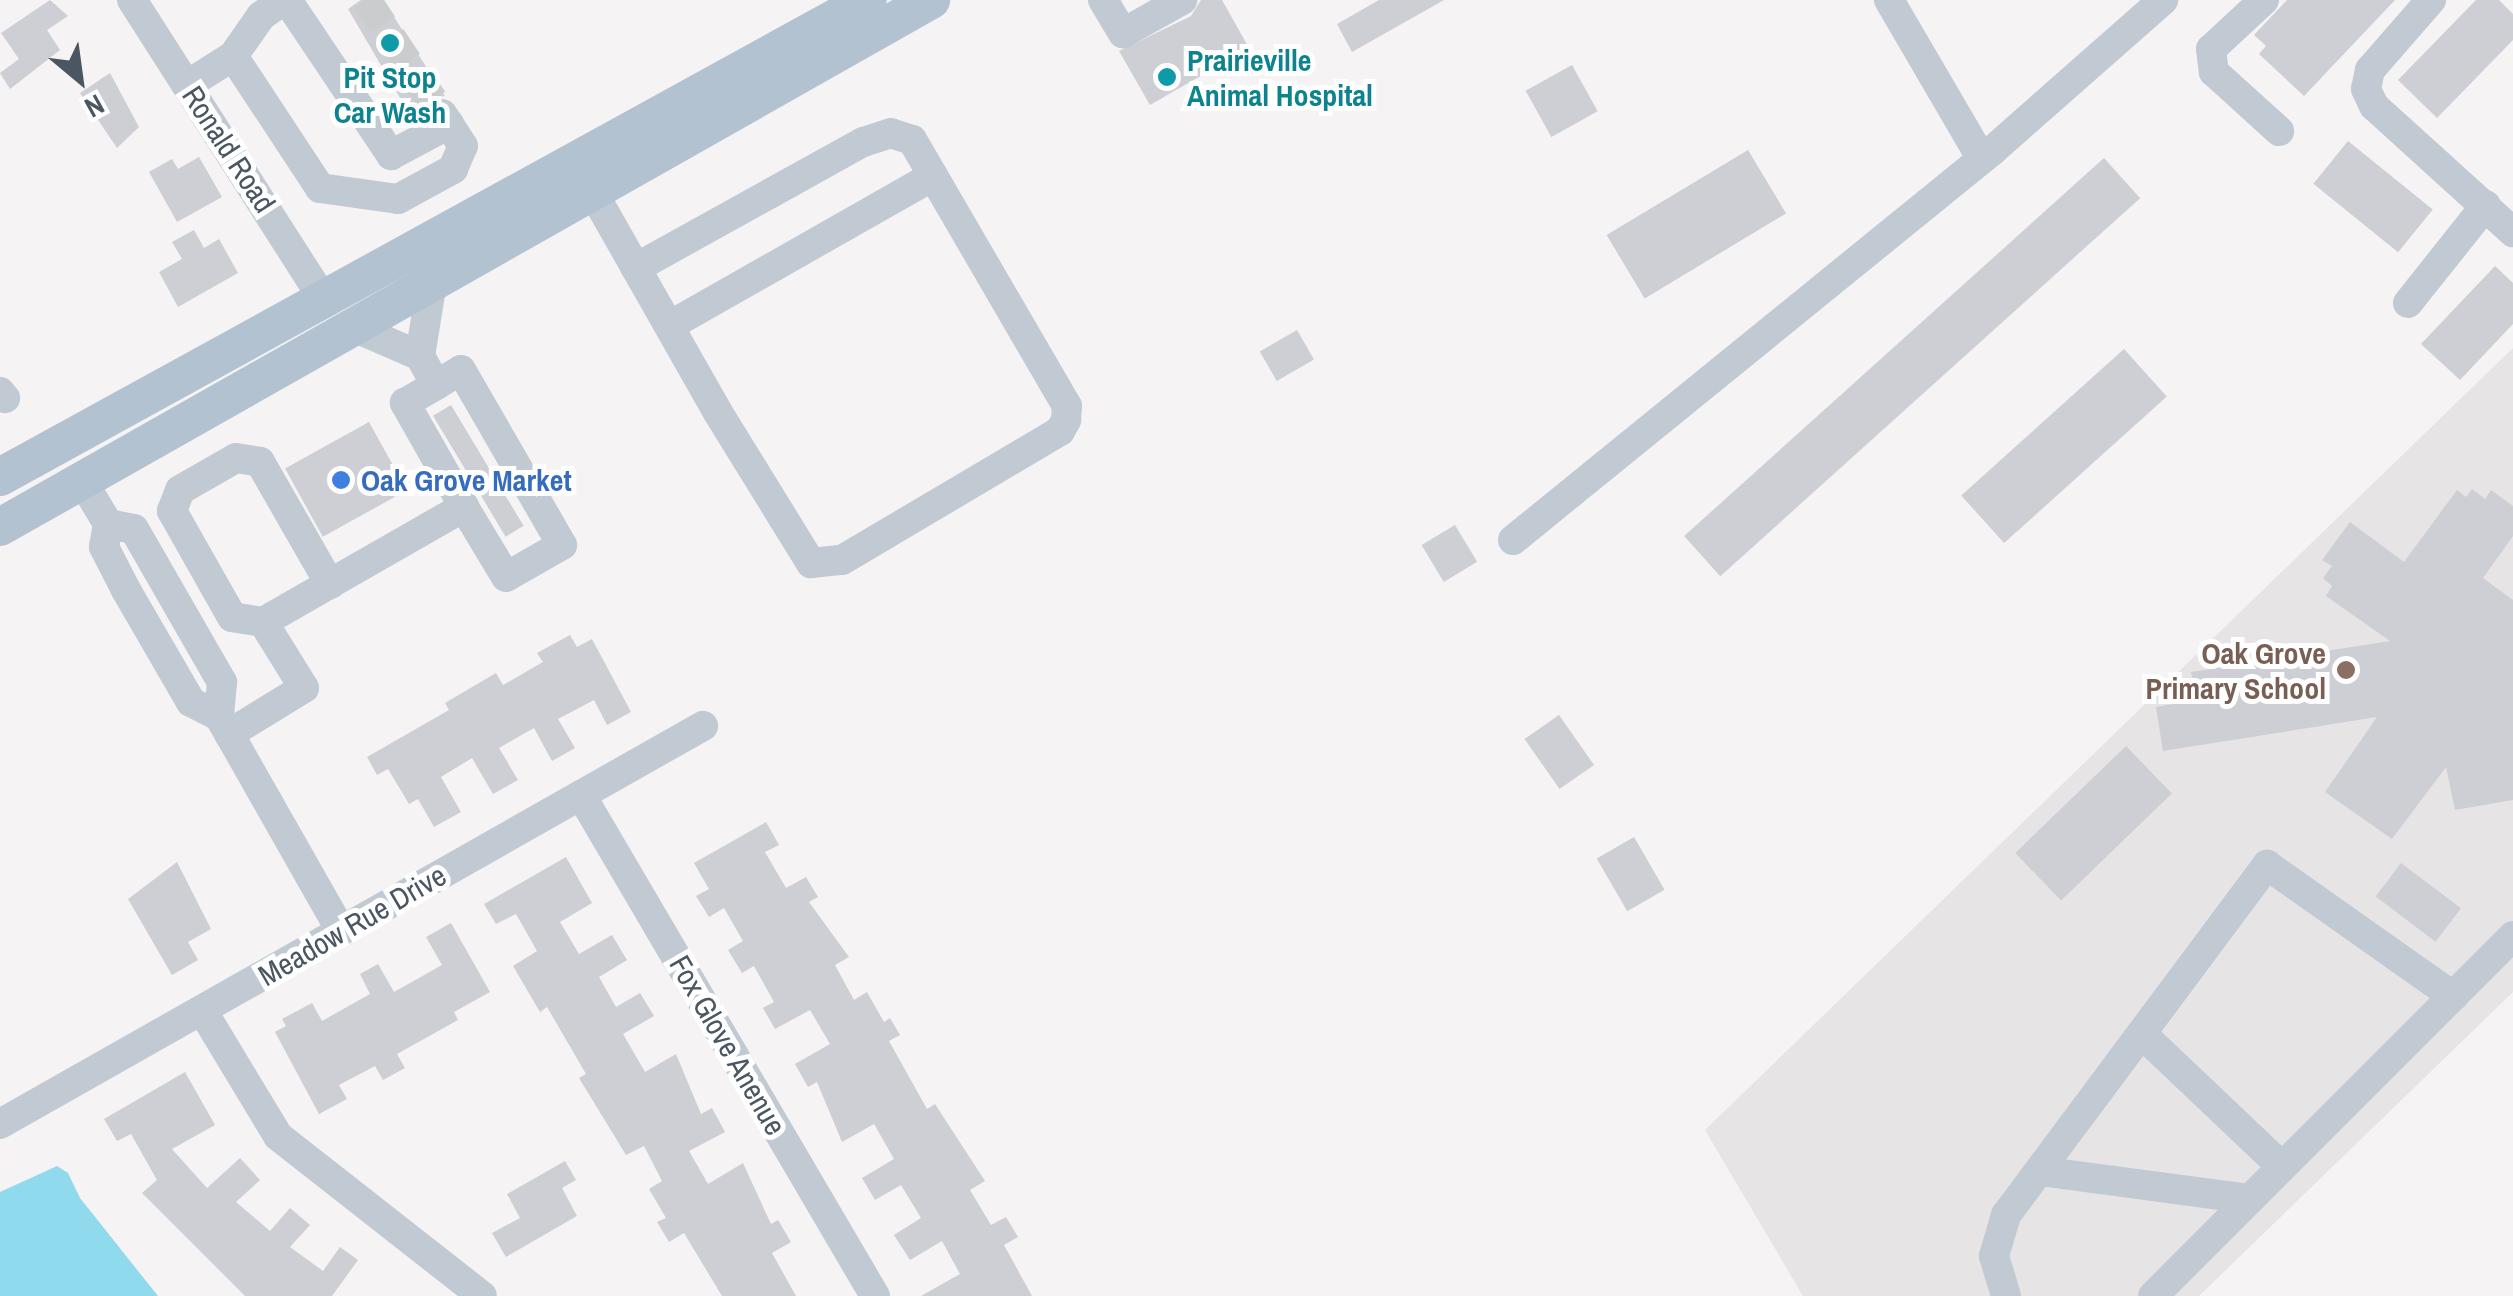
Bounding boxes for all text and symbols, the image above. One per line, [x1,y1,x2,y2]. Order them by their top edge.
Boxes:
north arrow [30,30,130,130]
marker: Pit Stop Car Wash [379,32,401,54]
place label: Prairieville Animal Hospital [1187,42,1373,112]
place label: Pit Stop Car Wash [334,59,446,130]
marker: Prairieville Animal Hospital [1156,66,1178,88]
street label: Ronald Road [175,79,283,219]
text: N [78,86,111,127]
place label: Oak Grove Market [361,462,572,498]
marker: Oak Grove Market [330,469,352,491]
place label: Oak Grove Primary School [2146,635,2326,706]
marker: Oak Grove Primary School [2335,659,2357,681]
street label: Meadow Rue Drive [252,857,452,993]
street label: Fox Glove Anenue [662,948,794,1142]

